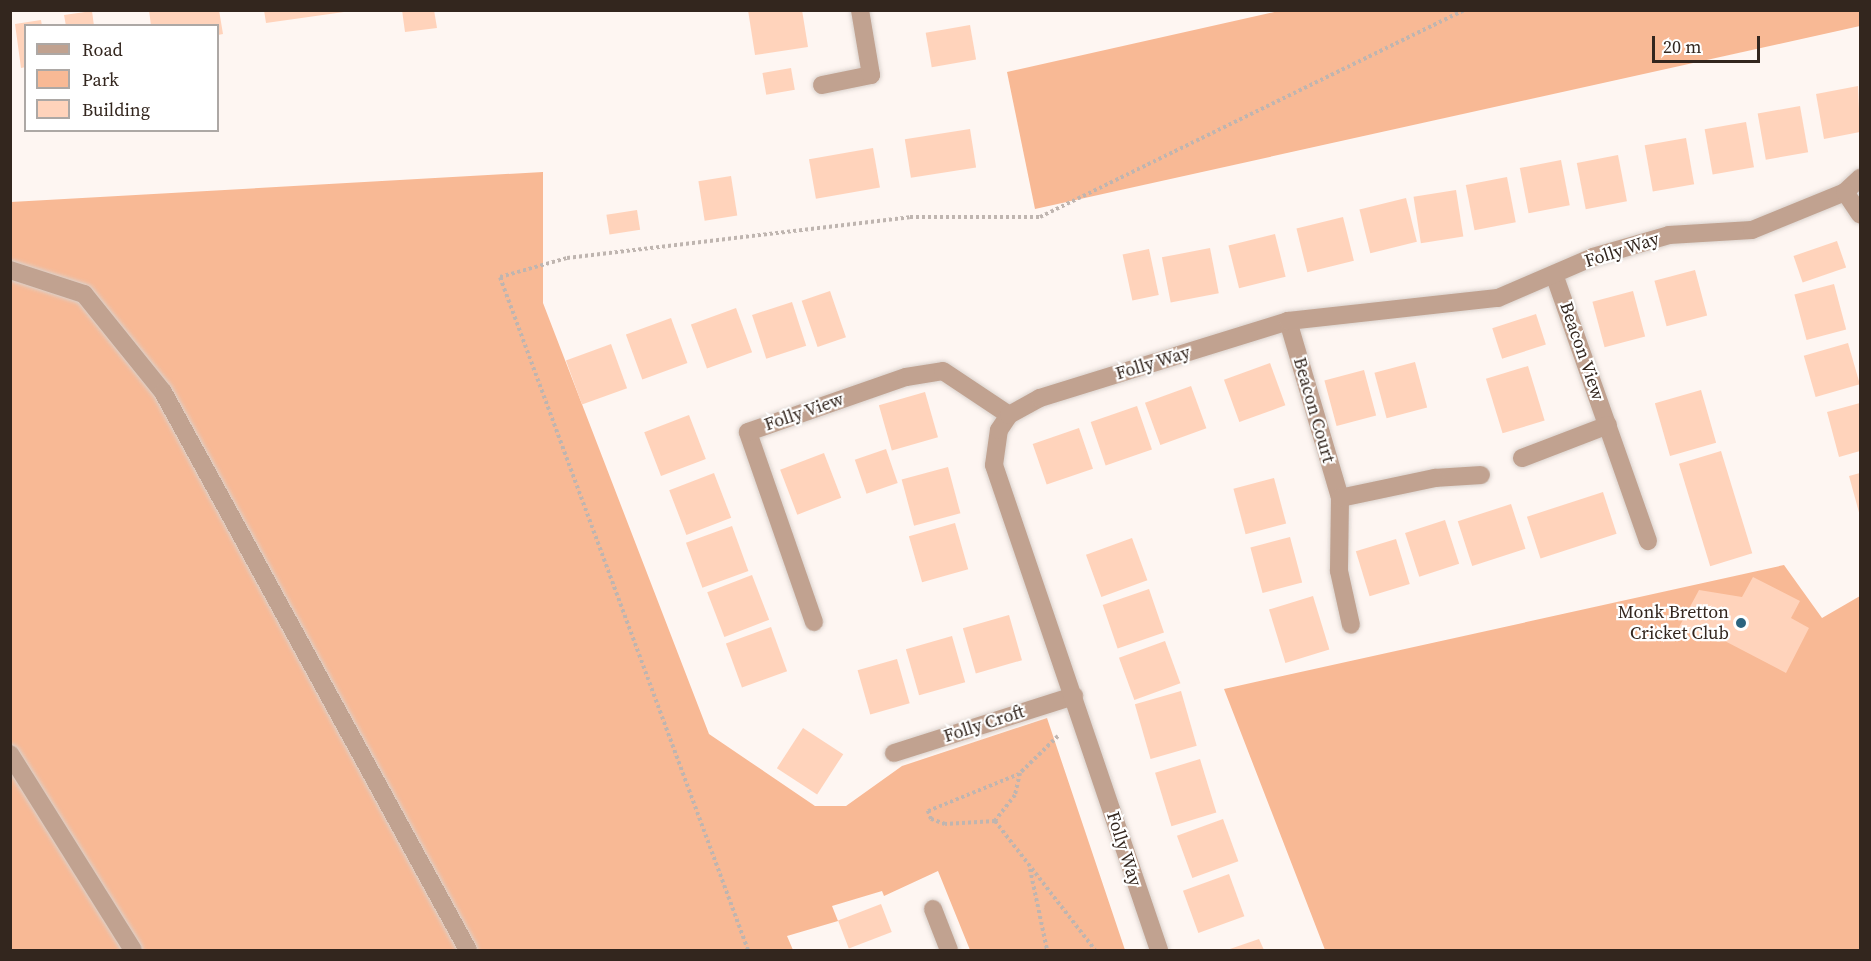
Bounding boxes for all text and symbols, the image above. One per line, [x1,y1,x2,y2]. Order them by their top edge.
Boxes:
legend [24,24,219,132]
scale bar [1655,24,1763,62]
text: 20 m [1663,34,1701,59]
text: Road [82,37,123,62]
text: Park [82,67,119,92]
text: Building [82,97,150,122]
street label: Folly Way [1582,228,1662,272]
street label: Beacon View [1555,299,1609,403]
street label: Folly Way [1113,341,1193,385]
street label: Beacon Court [1289,355,1339,465]
street label: Folly View [761,388,847,436]
place label: Monk Bretton Cricket Club [1618,602,1729,644]
marker: Monk Bretton Cricket Club [1734,616,1748,630]
street label: Folly Croft [941,701,1027,747]
street label: Folly Way [1102,809,1146,889]

